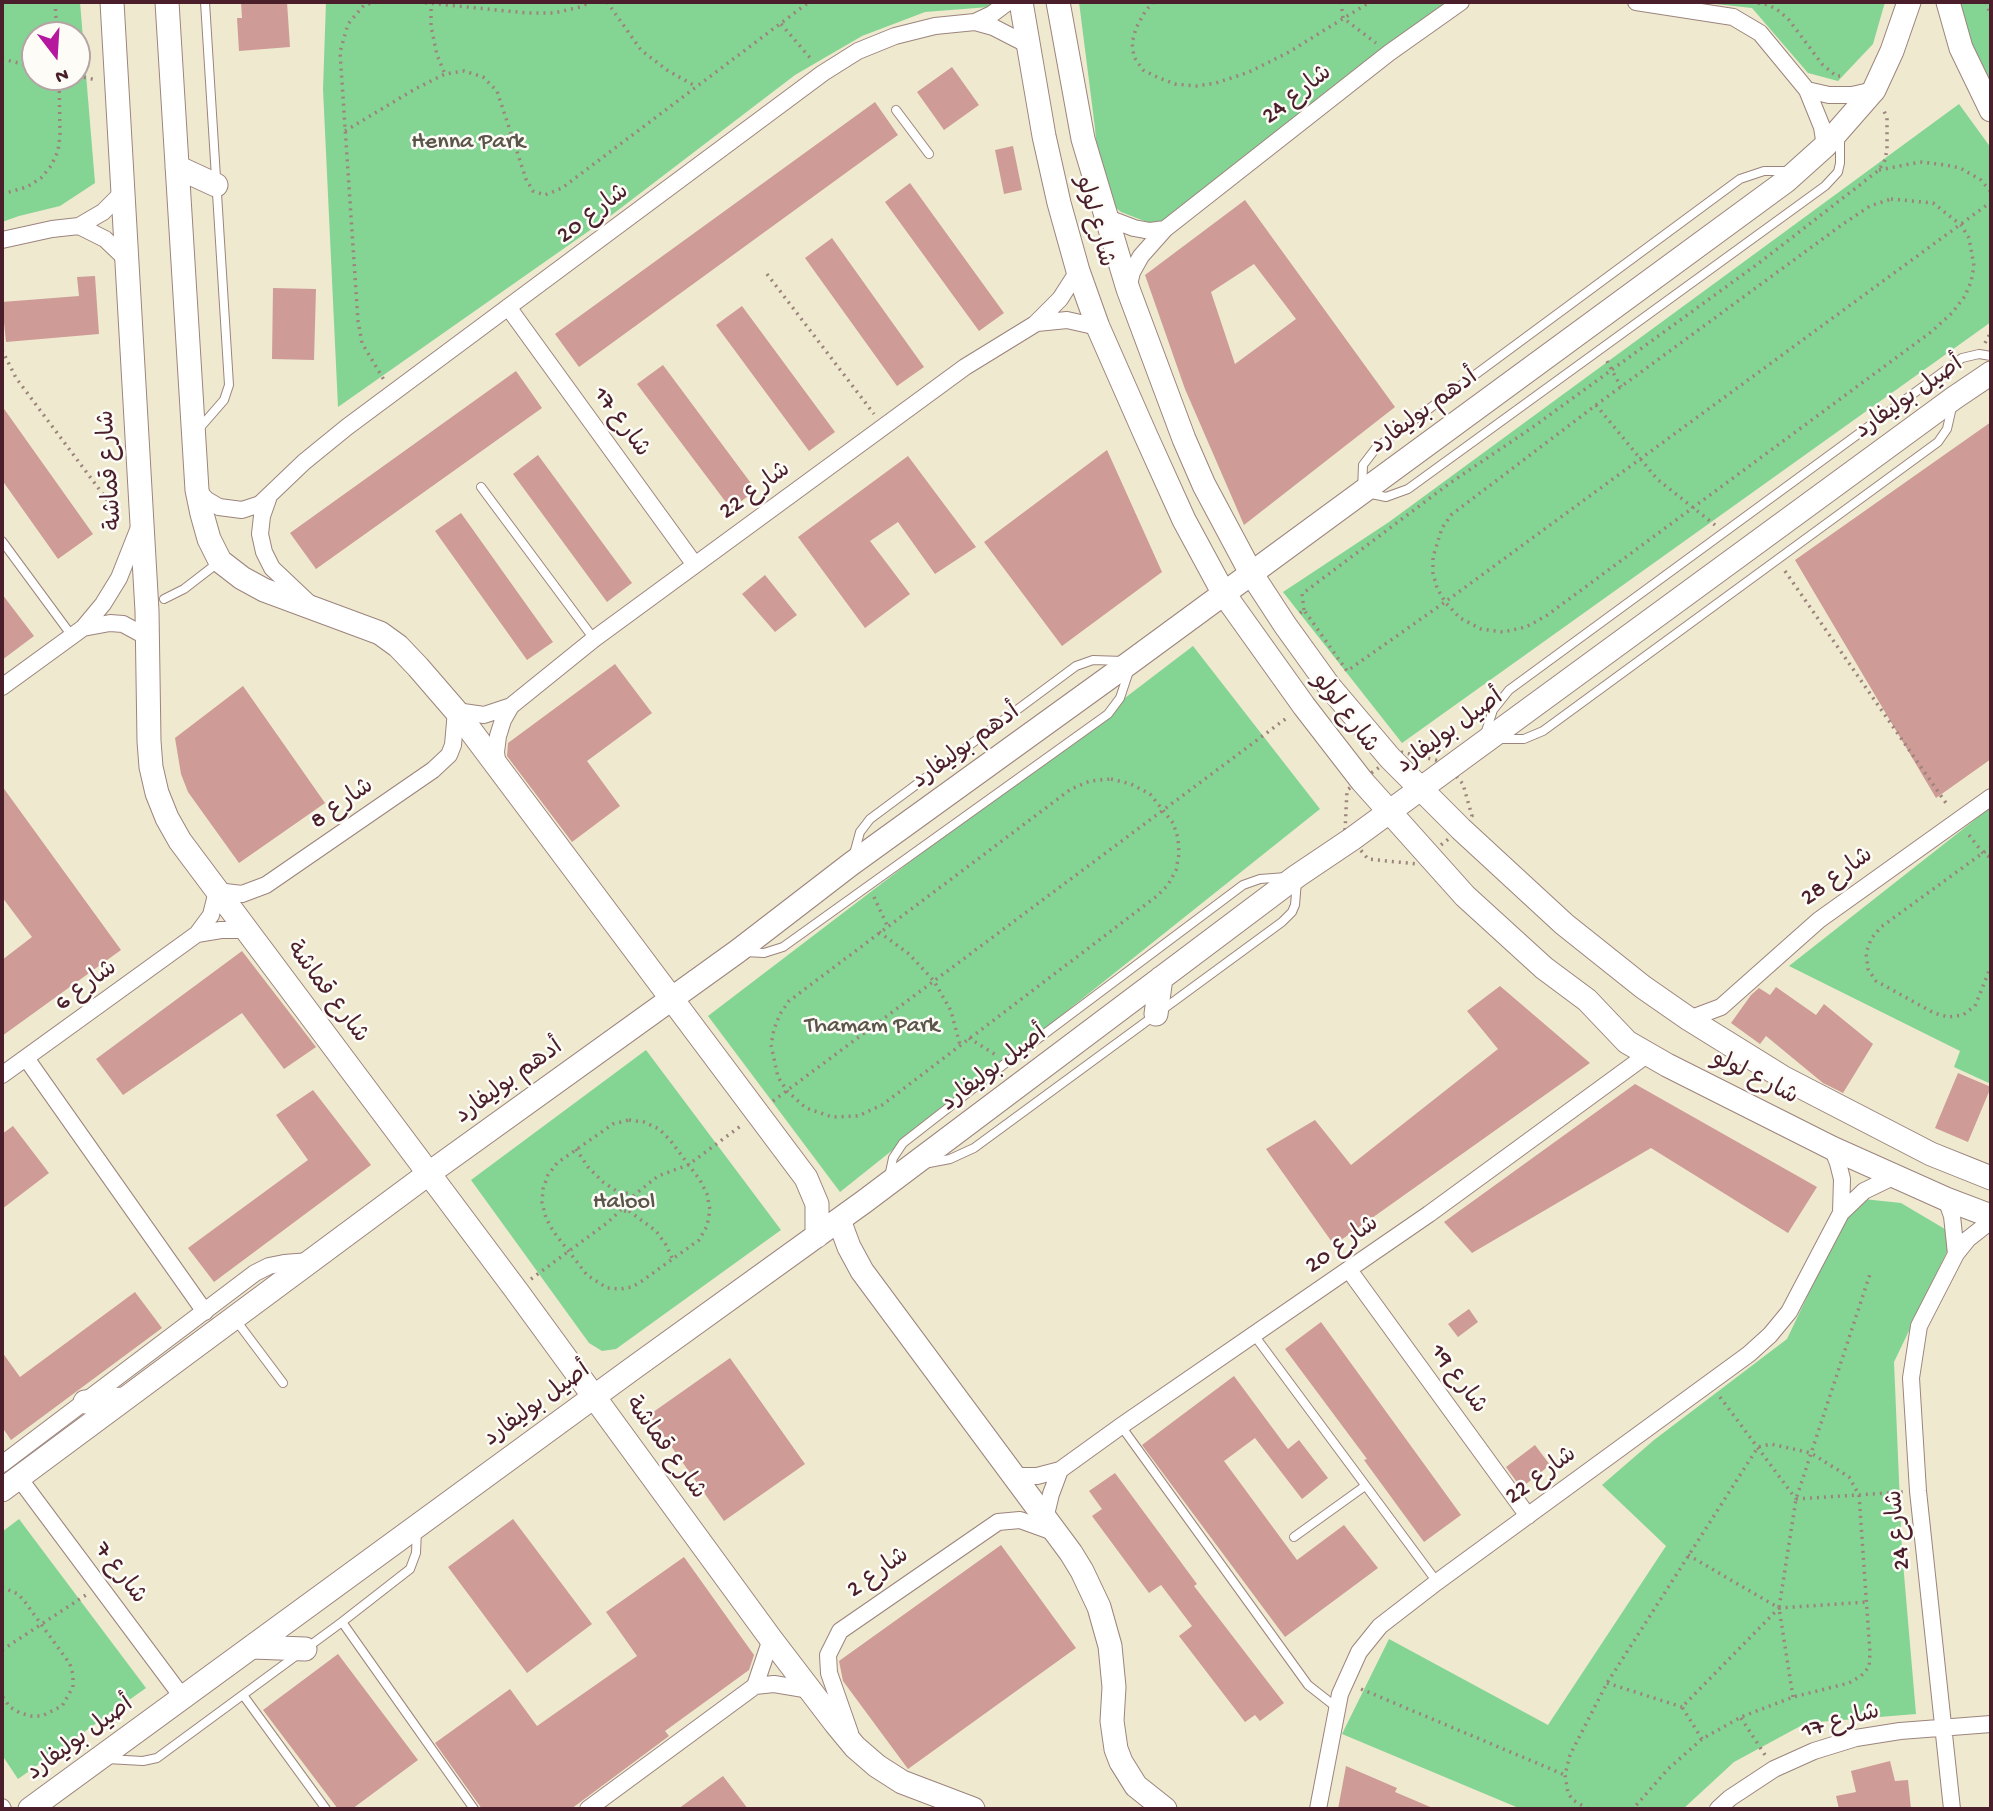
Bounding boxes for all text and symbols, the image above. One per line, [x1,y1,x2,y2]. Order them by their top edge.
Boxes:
north arrow [21,21,91,91]
street label: شارع 24 [1257,60,1339,132]
text: N [52,62,71,87]
park label: Henna Park [411,129,525,157]
street label: شارع لولو [1067,173,1119,271]
street label: شارع 20 [552,179,636,251]
street label: أصيل بوليفارد [1850,351,1970,447]
street label: أدهم بوليفارد [1365,364,1485,462]
street label: شارع 17 [585,382,655,464]
street label: شارع قماشة [93,409,131,531]
street label: شارع 22 [715,457,797,527]
street label: شارع لولو [1305,668,1383,760]
street label: أصيل بوليفارد [1392,684,1510,782]
street label: أدهم بوليفارد [907,699,1027,797]
street label: شارع 8 [306,773,380,837]
street label: شارع 28 [1796,842,1880,914]
street label: شارع قماشة [278,936,374,1050]
street label: شارع 6 [50,955,124,1019]
park label: Thamam Park [805,1013,939,1041]
street label: أصيل بوليفارد [936,1021,1054,1119]
street label: أدهم بوليفارد [450,1034,570,1132]
street label: شارع لولو [1706,1045,1802,1113]
park label: Halool [593,1189,655,1217]
street label: شارع 20 [1301,1210,1385,1282]
street label: شارع 19 [1422,1339,1492,1421]
street label: أصيل بوليفارد [479,1357,597,1455]
street label: شارع قماشة [617,1392,711,1506]
street label: شارع 22 [1501,1442,1583,1512]
street label: شارع 24 [1881,1488,1919,1572]
street label: شارع 7 [86,1537,152,1611]
street label: شارع 2 [842,1542,916,1606]
street label: أصيل بوليفارد [22,1691,140,1789]
street label: شارع 17 [1799,1699,1883,1747]

